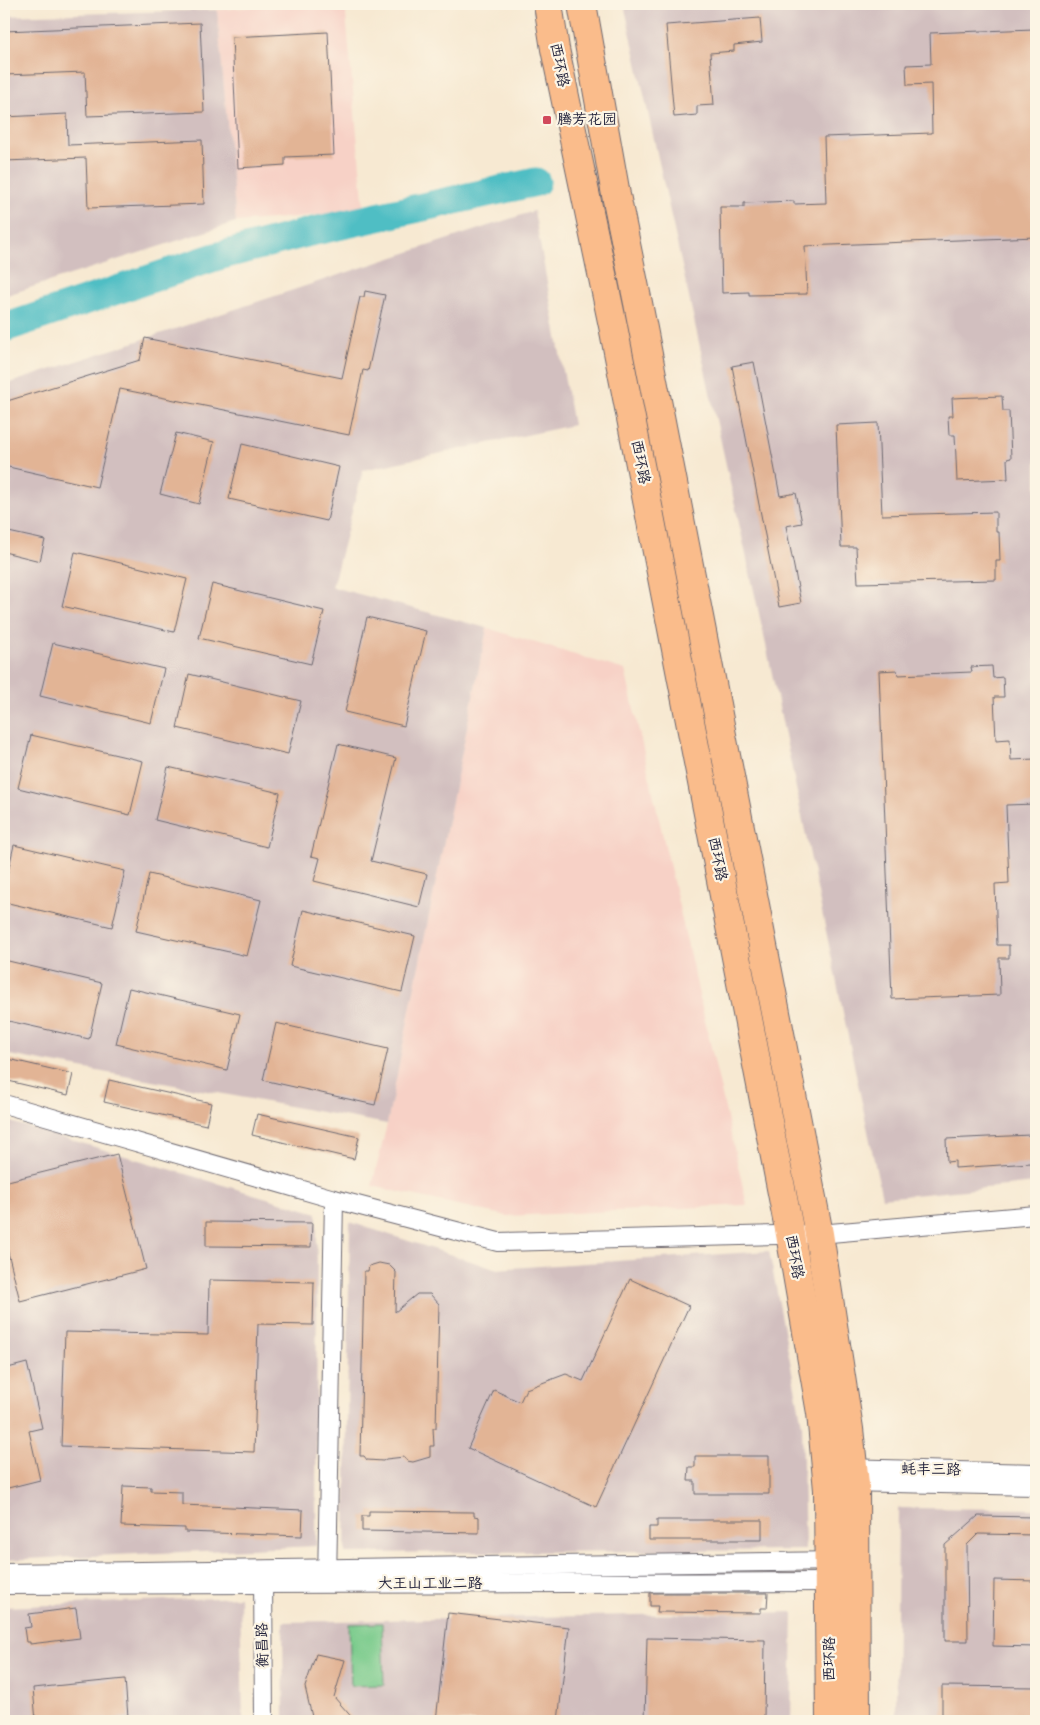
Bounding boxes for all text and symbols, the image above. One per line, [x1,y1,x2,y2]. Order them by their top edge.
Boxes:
street label: 西环路 [543,41,575,89]
place label: 腾芳花园 [557,108,617,132]
marker: 腾芳花园 [541,114,553,126]
street label: 西环路 [624,438,656,486]
street label: 西环路 [701,835,733,883]
street label: 西环路 [778,1233,810,1281]
street label: 蚝丰三路 [901,1457,961,1483]
street label: 大王山工业二路 [377,1572,483,1596]
street label: 衡昌路 [251,1622,275,1668]
street label: 西环路 [818,1636,842,1682]

